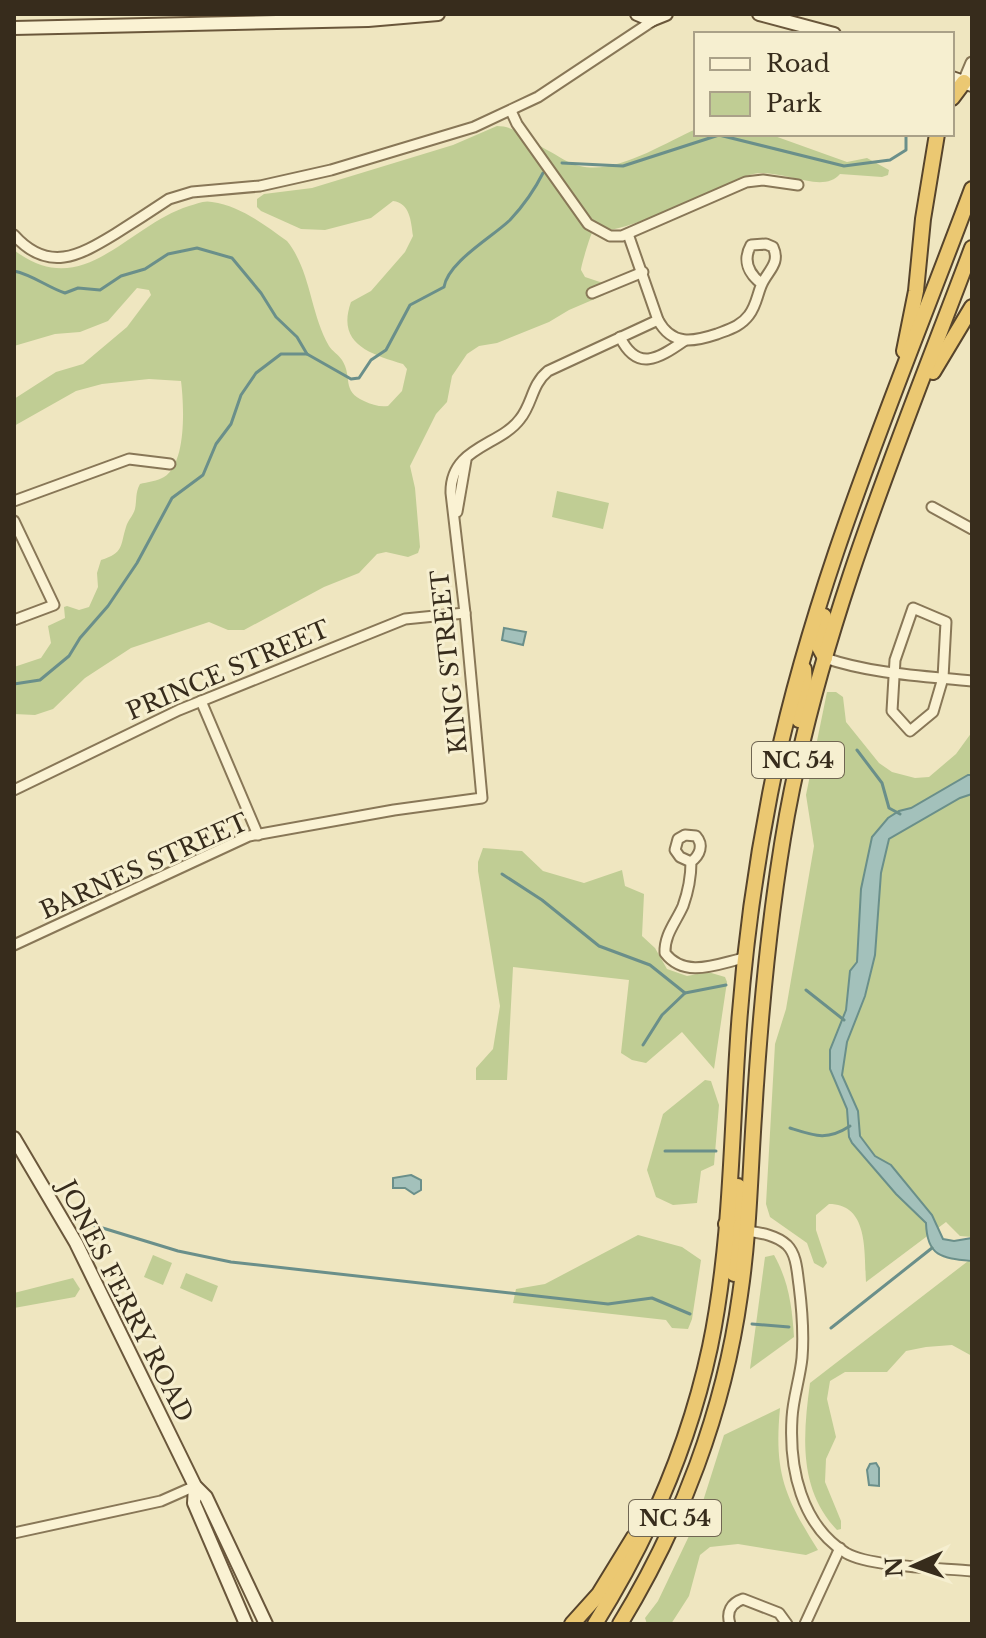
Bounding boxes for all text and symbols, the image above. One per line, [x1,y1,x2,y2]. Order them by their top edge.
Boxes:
legend [694,32,954,136]
text: Road [766,49,830,78]
text: Park [766,89,822,118]
street label: KING STREET [425,569,473,755]
street label: PRINCE STREET [122,614,334,726]
road number: NC 54 [752,742,844,778]
street label: BARNES STREET [36,807,252,925]
street label: JONES FERRY ROAD [51,1173,200,1427]
road number: NC 54 [629,1500,721,1536]
north arrow [874,1526,954,1606]
text: N [880,1556,909,1578]

